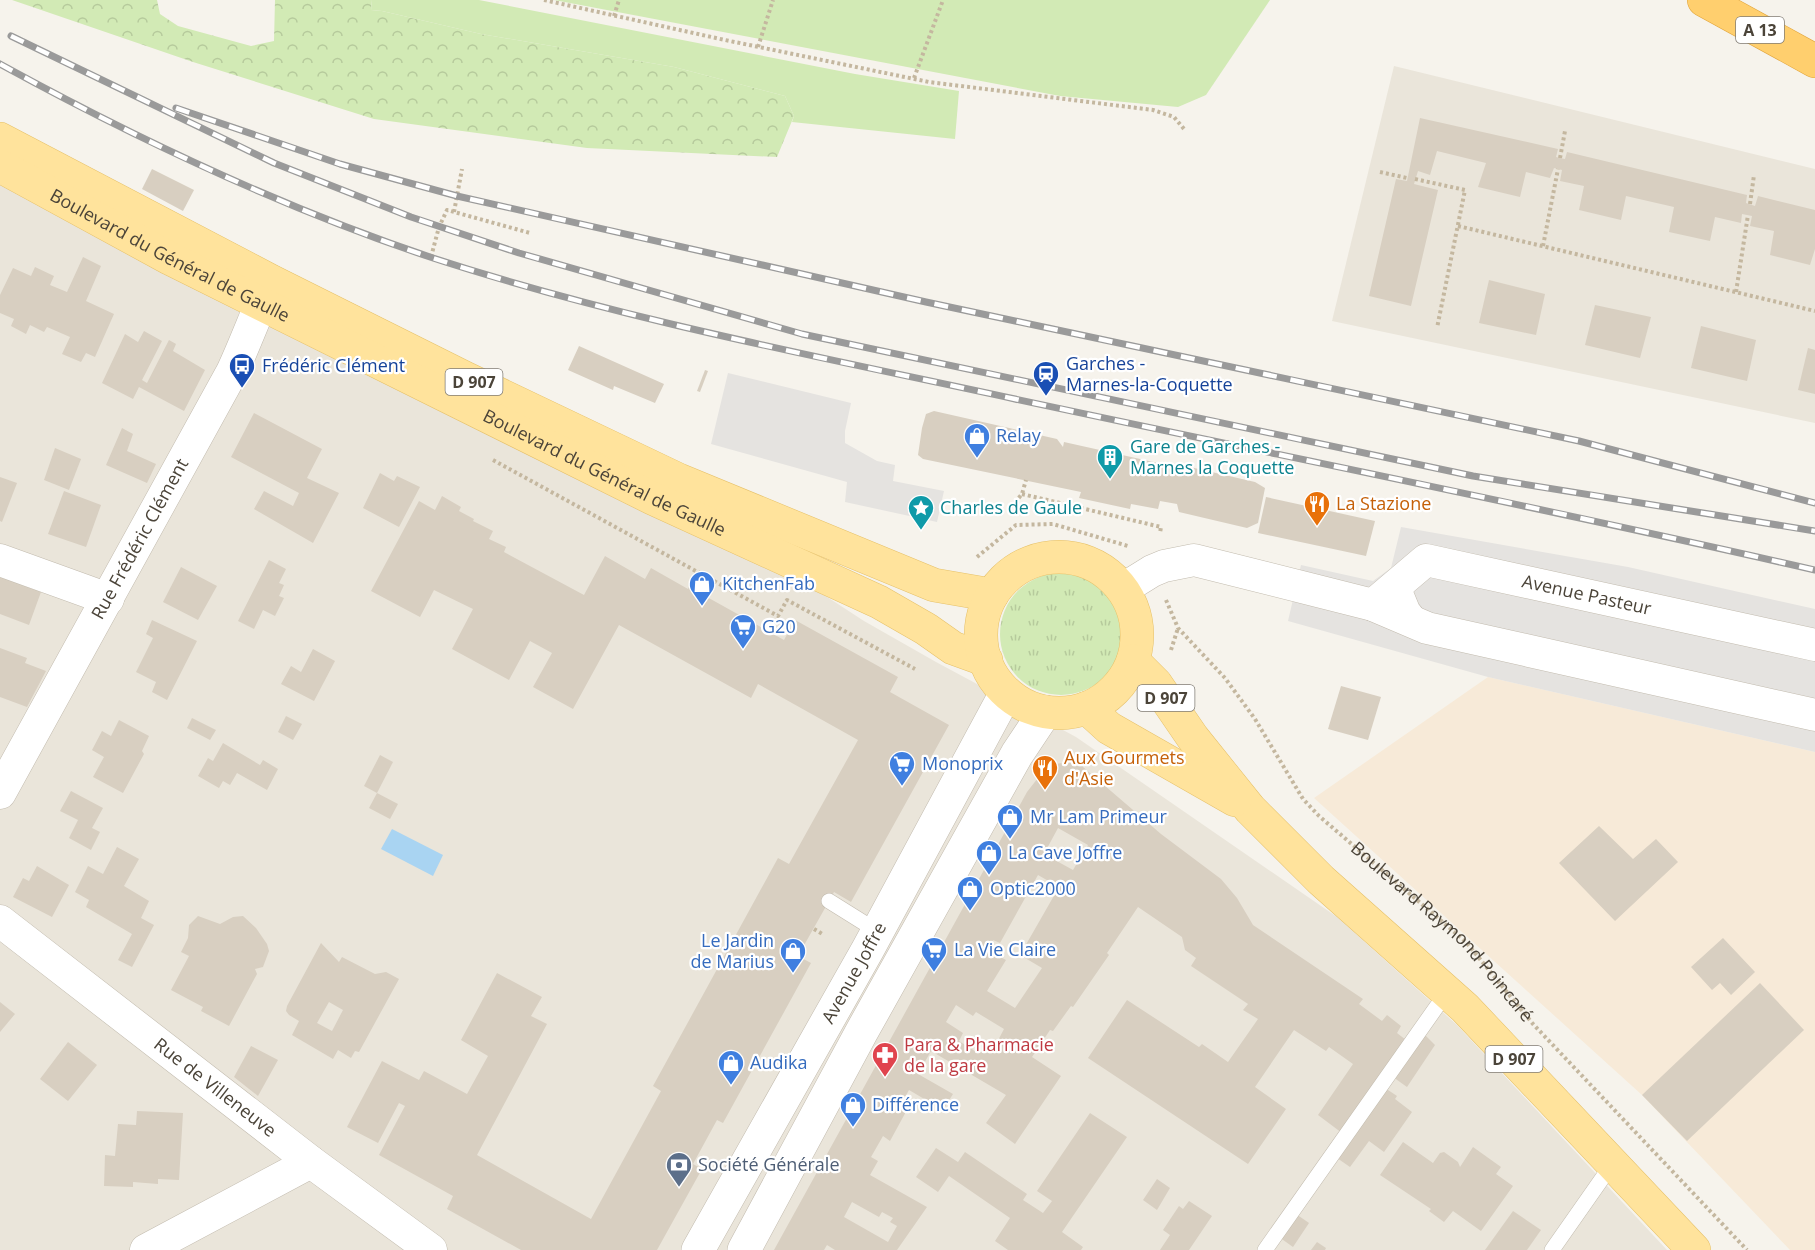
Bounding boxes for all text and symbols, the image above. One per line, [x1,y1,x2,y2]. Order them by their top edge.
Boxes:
road number: A 13 [1736,17,1784,43]
street label: Boulevard du Général de Gaulle [46,183,294,327]
bus stop icon: Frédéric Clément [227,351,257,389]
place label: Garches - Marnes-la-Coquette [1066,351,1233,396]
place label: Frédéric Clément [262,353,405,377]
station icon: Garches - Marnes-la-Coquette [1031,359,1061,397]
road number: D 907 [446,369,502,395]
street label: Boulevard du Général de Gaulle [479,403,730,541]
shop icon: Relay [962,421,992,459]
place label: Relay [996,423,1042,447]
place label: Gare de Garches - Marnes la Coquette [1130,434,1294,479]
building icon: Gare de Garches - Marnes la Coquette [1095,442,1125,480]
street label: Rue Frédéric Clément [85,454,193,623]
restaurant icon: La Stazione [1302,489,1332,527]
place label: La Stazione [1336,491,1431,515]
place icon: Charles de Gaule [906,493,936,531]
place label: Charles de Gaule [940,495,1082,519]
street label: Avenue Pasteur [1520,568,1654,620]
shop icon: KitchenFab [687,569,717,607]
place label: KitchenFab [722,571,815,595]
supermarket icon: G20 [728,612,758,650]
place label: G20 [762,614,796,638]
road number: D 907 [1138,685,1194,711]
place label: Aux Gourmets d'Asie [1064,745,1185,790]
supermarket icon: Monoprix [887,749,917,787]
place label: Monoprix [922,751,1004,775]
restaurant icon: Aux Gourmets d'Asie [1030,753,1060,791]
shop icon: Mr Lam Primeur [995,802,1025,840]
place label: Mr Lam Primeur [1030,804,1167,828]
street label: Boulevard Raymond Poincaré [1346,836,1539,1026]
shop icon: La Cave Joffre [974,838,1004,876]
place label: La Cave Joffre [1008,840,1122,864]
shop icon: Optic2000 [955,874,985,912]
place label: Optic2000 [990,876,1076,900]
street label: Avenue Joffre [815,918,891,1028]
place label: Le Jardin de Marius [690,928,774,973]
supermarket icon: La Vie Claire [919,935,949,973]
shop icon: Le Jardin de Marius [778,936,808,974]
place label: La Vie Claire [954,937,1056,961]
street label: Rue de Villeneuve [150,1032,282,1142]
place label: Para & Pharmacie de la gare [904,1032,1054,1077]
pharmacy icon: Para & Pharmacie de la gare [870,1040,900,1078]
road number: D 907 [1486,1046,1543,1072]
shop icon: Audika [716,1048,746,1086]
place label: Audika [750,1050,807,1074]
shop icon: Différence [838,1090,868,1128]
place label: Différence [872,1092,959,1116]
bank icon: Société Générale [664,1150,694,1188]
place label: Société Générale [698,1152,840,1176]

